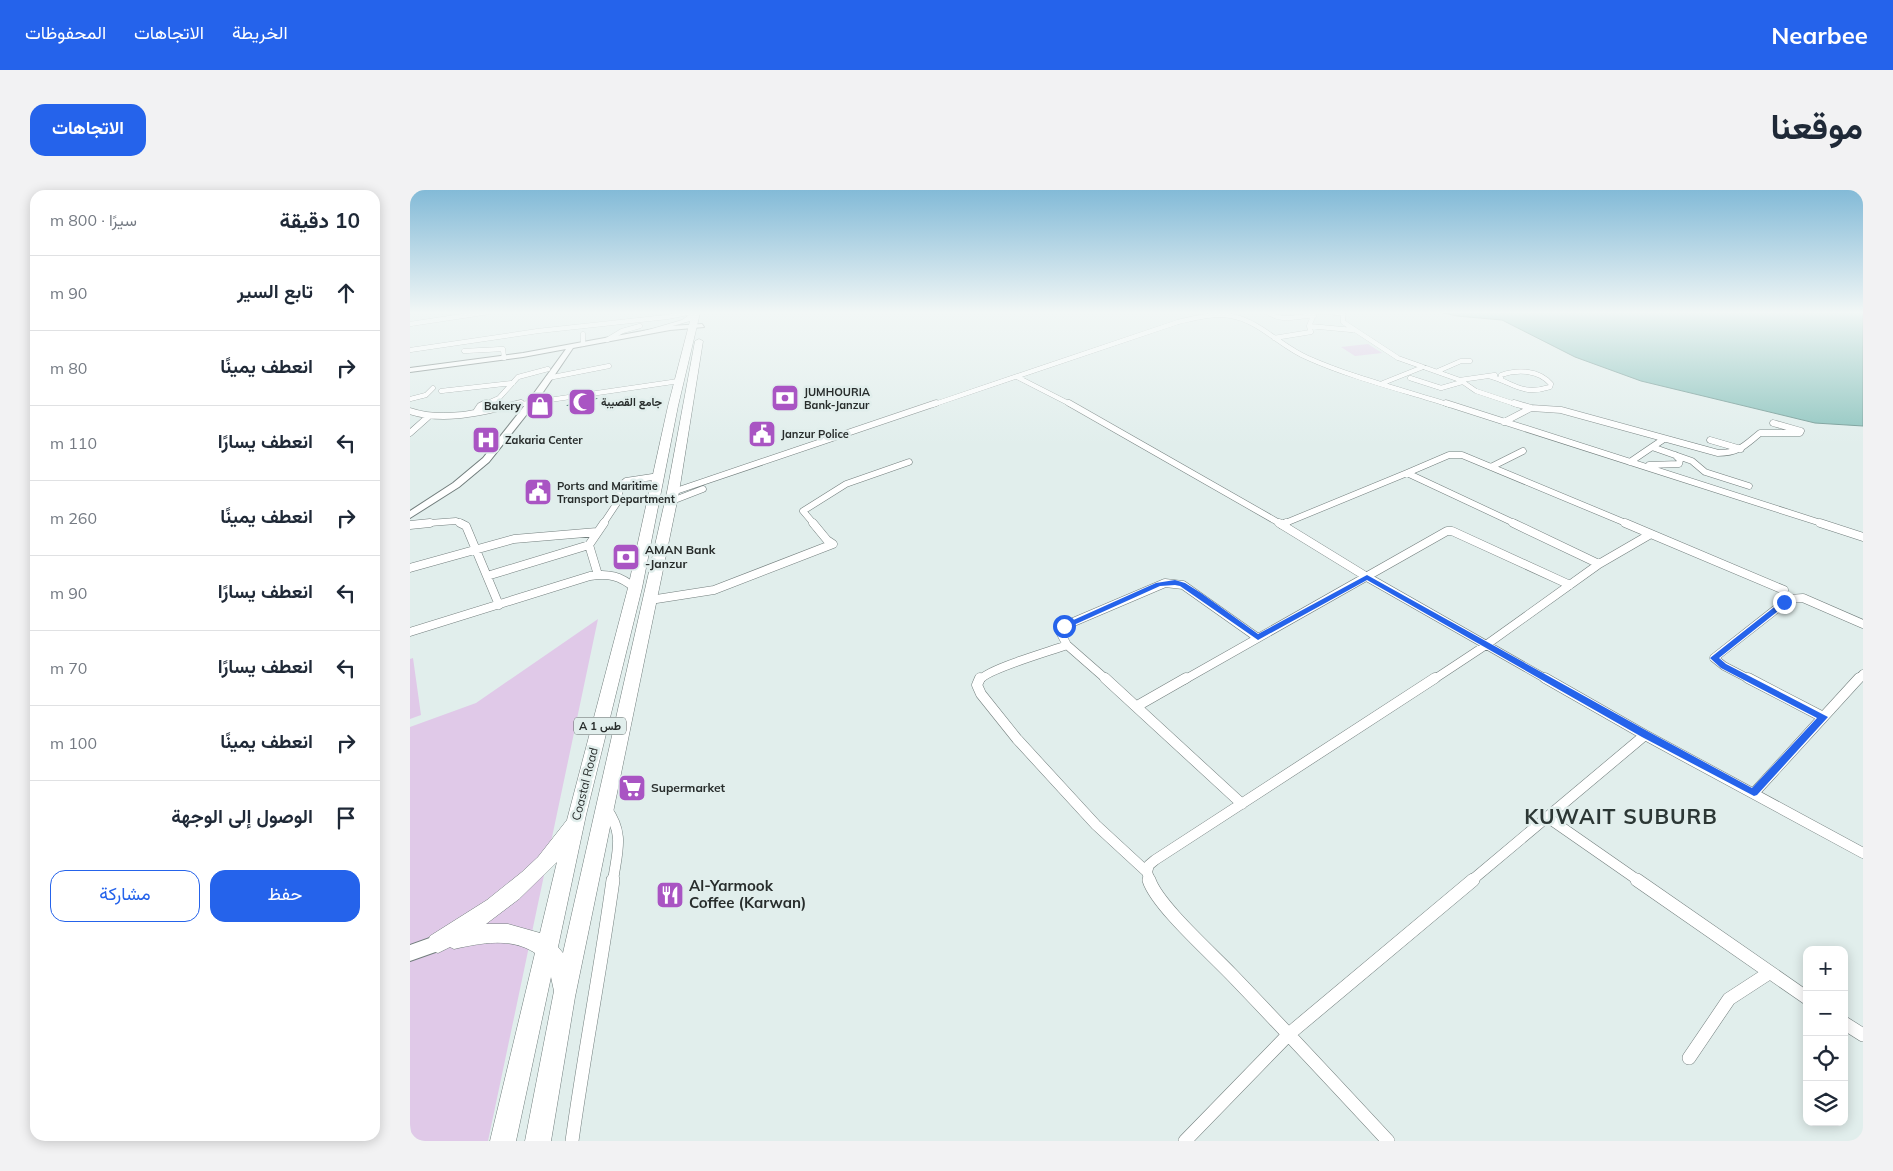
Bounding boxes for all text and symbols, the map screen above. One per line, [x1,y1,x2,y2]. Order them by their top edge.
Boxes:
text: Nearbee [1771,20,1868,50]
text: المحفوظات [25,21,106,44]
text: الاتجاهات [134,21,204,44]
text: الخريطة [232,21,288,44]
button: الاتجاهات [30,104,146,156]
text: موقعنا [1770,104,1863,148]
text: 10 دقيقة [280,207,360,233]
text: سيرًا · 800 m [50,210,137,230]
text: تابع السير [237,279,313,303]
icon: ahead [332,279,360,307]
text: 90 m [50,283,87,303]
text: انعطف يمينًا [220,354,313,378]
icon: right [332,354,360,382]
text: 80 m [50,358,87,378]
bank icon: JUMHOURIA Bank-Janzur [770,383,800,413]
place label: JUMHOURIA Bank-Janzur [804,385,871,412]
mosque icon: جامع القصيبة [567,387,597,417]
shop icon: Bakery [525,391,555,421]
place label: جامع القصيبة [601,395,662,410]
place label: Bakery [484,399,521,413]
public building icon: Janzur Police [747,419,777,449]
hospital icon: Zakaria Center [471,425,501,455]
place label: Janzur Police [781,427,849,441]
text: انعطف يسارًا [218,429,313,453]
icon: left [332,429,360,457]
text: 110 m [50,433,97,453]
place label: Zakaria Center [505,433,583,447]
public building icon: Ports and Maritime Transport Department [523,477,553,507]
place label: Ports and Maritime Transport Department [557,479,675,506]
text: انعطف يمينًا [220,504,313,528]
icon: right [332,504,360,532]
text: 260 m [50,508,97,528]
bank icon: AMAN Bank -Janzur [611,542,641,572]
place label: AMAN Bank -Janzur [645,542,716,571]
text: انعطف يسارًا [218,579,313,603]
icon: left [332,579,360,607]
text: 90 m [50,583,87,603]
route end [1773,591,1796,614]
route start [1053,615,1076,638]
text: انعطف يسارًا [218,654,313,678]
icon: left [332,654,360,682]
text: 70 m [50,658,87,678]
road number: A 1 طس [574,718,626,734]
text: انعطف يمينًا [220,729,313,753]
icon: right [332,729,360,757]
text: 100 m [50,733,97,753]
street label: Coastal Road [568,746,601,822]
supermarket icon: Supermarket [617,773,647,803]
place label: Supermarket [651,780,726,795]
district label: KUWAIT SUBURB [1524,803,1718,829]
text: الوصول إلى الوجهة [171,804,313,828]
icon: arrive [332,804,360,832]
button: مشاركة [50,870,200,922]
button: حفظ [210,870,360,922]
place label: Al-Yarmook Coffee (Karwan) [689,876,806,912]
restaurant icon: Al-Yarmook Coffee (Karwan) [655,880,685,910]
map controls [1803,946,1848,1126]
button: + [1803,946,1848,991]
button: − [1803,991,1848,1036]
button: locate [1803,1036,1848,1081]
button: layers [1803,1081,1848,1126]

